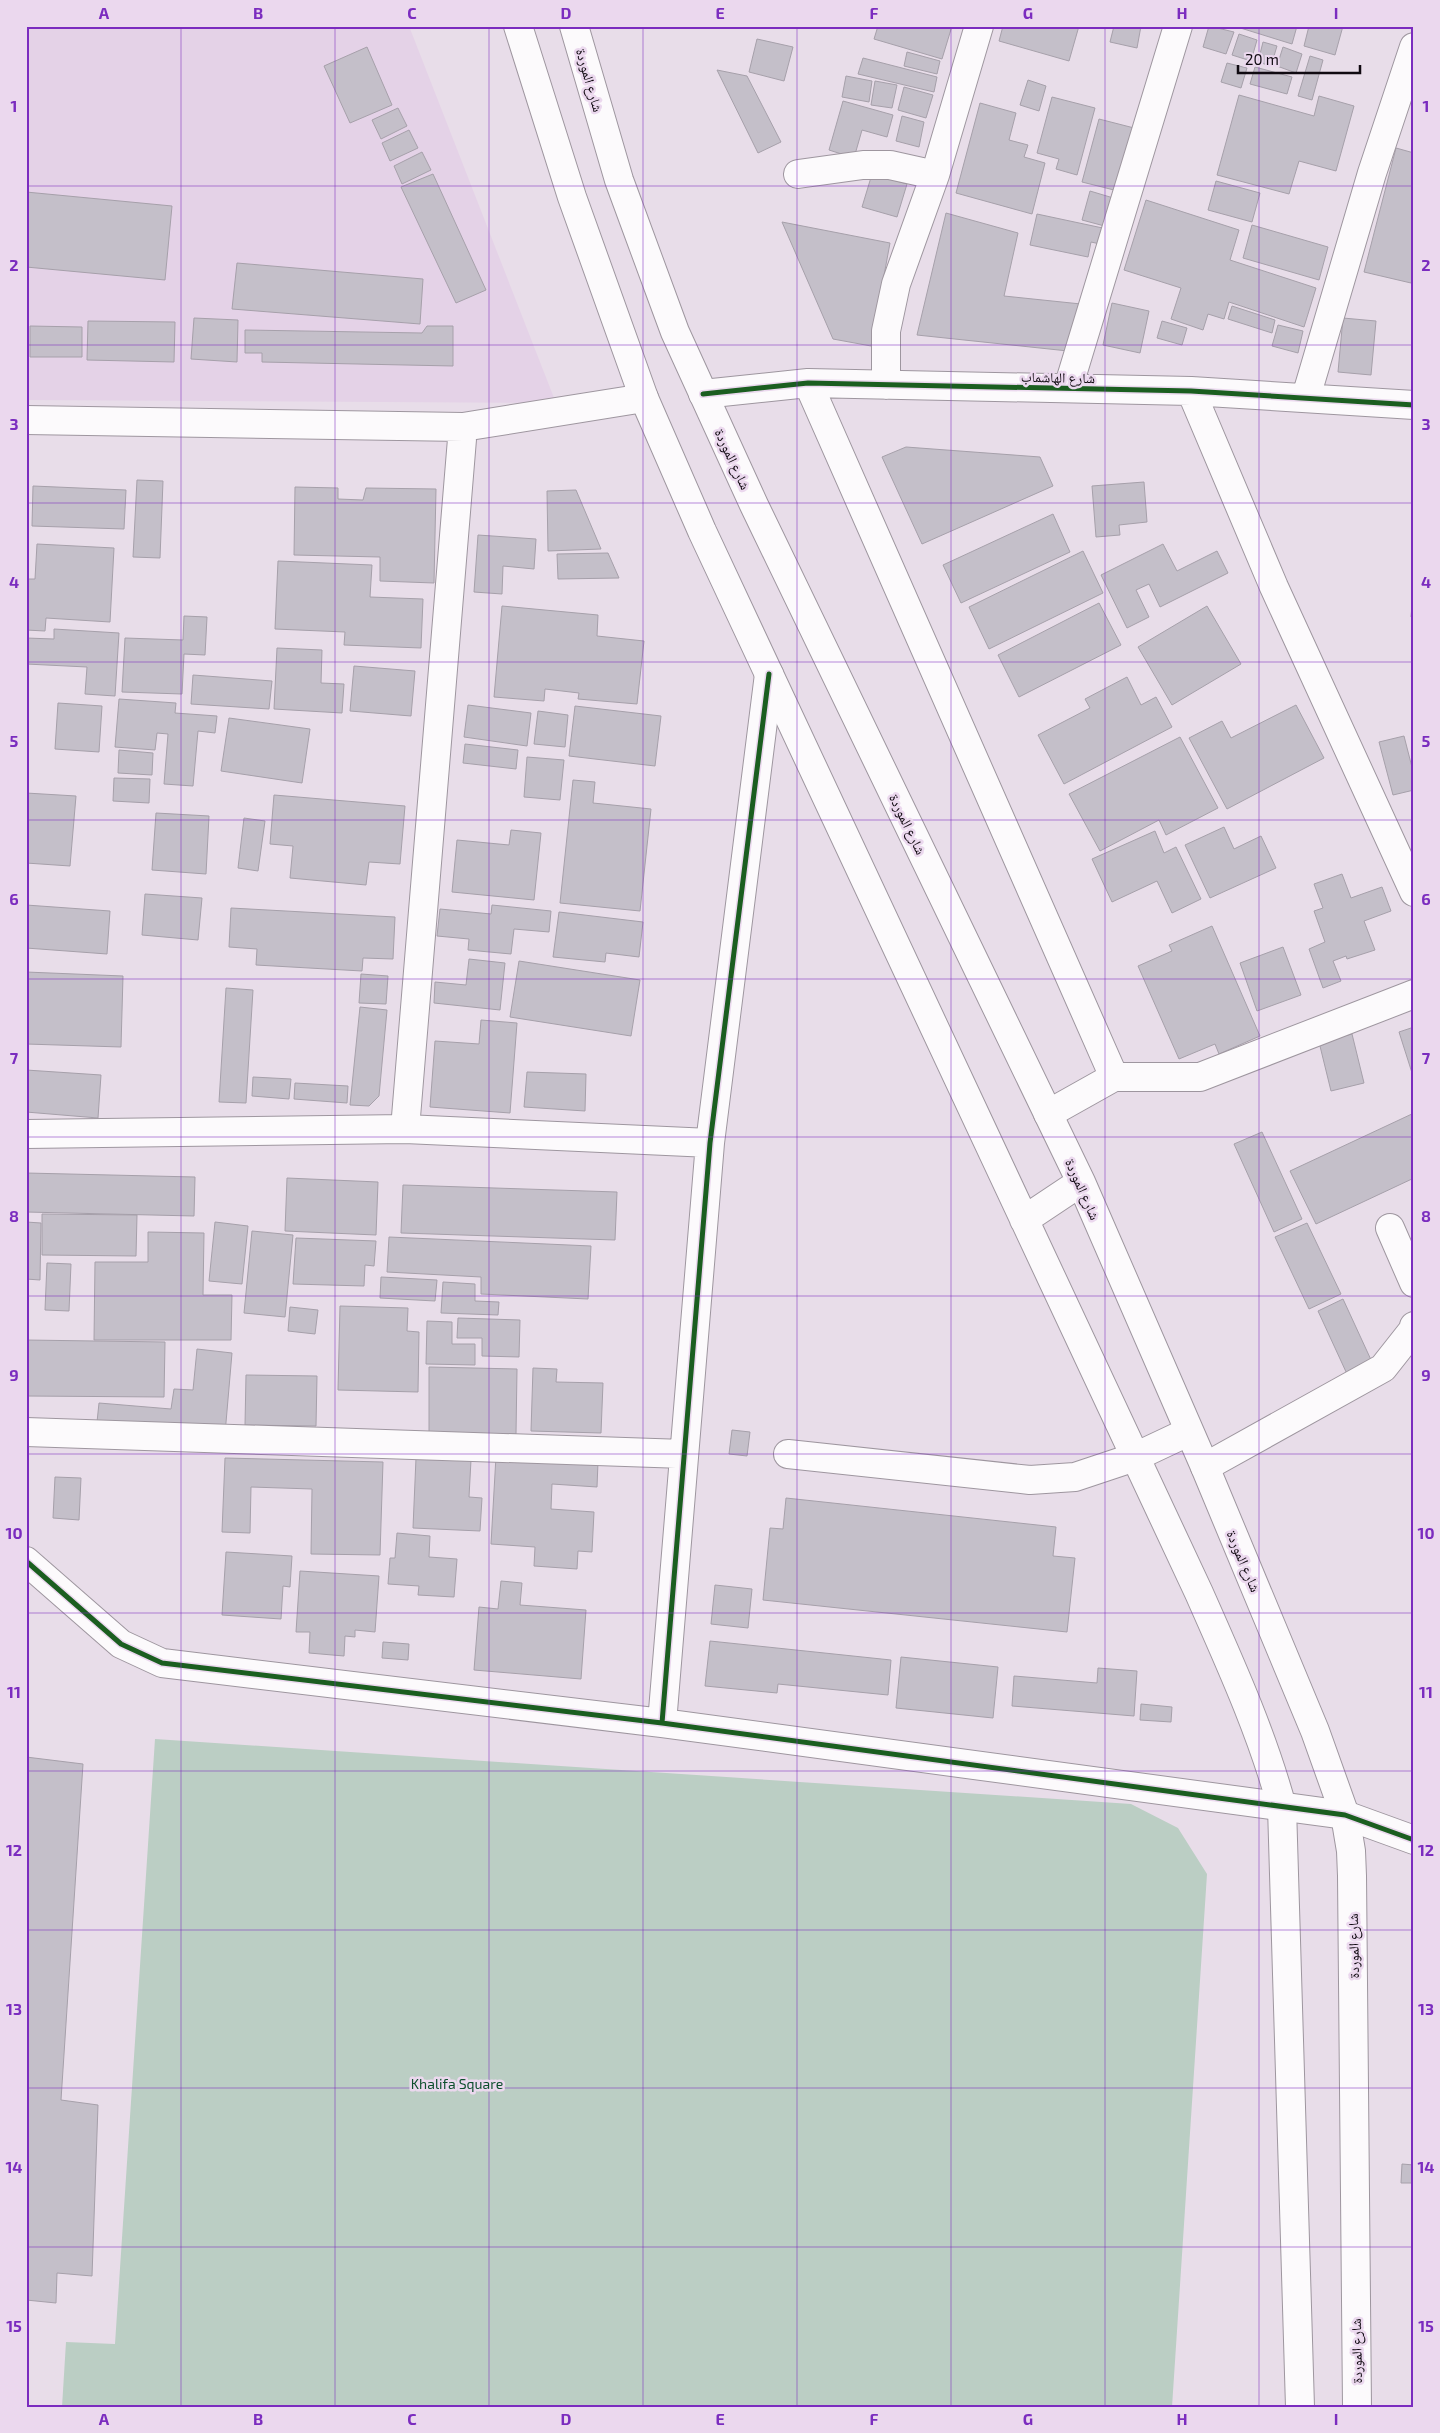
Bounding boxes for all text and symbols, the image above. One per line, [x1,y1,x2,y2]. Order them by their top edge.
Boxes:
text: A [99,3,110,22]
text: B [253,3,263,22]
text: C [407,3,417,22]
text: D [561,3,572,22]
text: E [715,3,725,22]
text: F [870,3,879,22]
text: G [1023,3,1033,22]
text: H [1176,3,1188,22]
text: I [1334,3,1338,22]
scale bar [1238,42,1360,74]
street label: شارع الموردة [571,46,607,114]
text: 20 m [1245,50,1279,68]
text: 1 [11,96,17,115]
text: 1 [1423,96,1429,115]
text: 2 [9,255,19,274]
text: 2 [1421,255,1431,274]
street label: شارع الهاشماب [1021,368,1095,388]
text: 3 [9,414,19,433]
text: 3 [1421,414,1431,433]
street label: شارع الموردة [710,426,755,493]
text: 4 [9,572,19,591]
text: 4 [1421,572,1431,591]
text: 5 [10,731,19,750]
text: 5 [1422,731,1431,750]
street label: شارع الموردة [884,791,930,858]
text: 6 [9,889,19,908]
text: 6 [1421,889,1431,908]
text: 7 [10,1048,19,1067]
text: 7 [1422,1048,1431,1067]
street label: شارع الموردة [1060,1156,1104,1223]
text: 8 [9,1206,19,1225]
text: 8 [1421,1206,1431,1225]
text: 9 [9,1365,19,1384]
text: 9 [1421,1365,1431,1384]
text: 10 [5,1523,23,1542]
text: 10 [1417,1523,1435,1542]
street label: شارع الموردة [1222,1528,1265,1595]
text: 11 [7,1682,21,1701]
text: 11 [1419,1682,1433,1701]
text: 12 [6,1840,22,1859]
text: 12 [1418,1840,1434,1859]
street label: شارع الموردة [1344,1913,1364,1979]
text: 13 [6,1999,22,2018]
text: 13 [1418,1999,1434,2018]
park label: Khalifa Square [411,2075,503,2092]
text: 14 [5,2157,23,2176]
text: 14 [1417,2157,1435,2176]
text: 15 [6,2316,22,2335]
text: 15 [1418,2316,1434,2335]
street label: شارع الموردة [1347,2318,1367,2384]
text: A [99,2409,110,2428]
text: B [253,2409,263,2428]
text: C [407,2409,417,2428]
text: D [561,2409,572,2428]
text: E [715,2409,725,2428]
text: F [870,2409,879,2428]
text: G [1023,2409,1033,2428]
text: H [1176,2409,1188,2428]
text: I [1334,2409,1338,2428]

